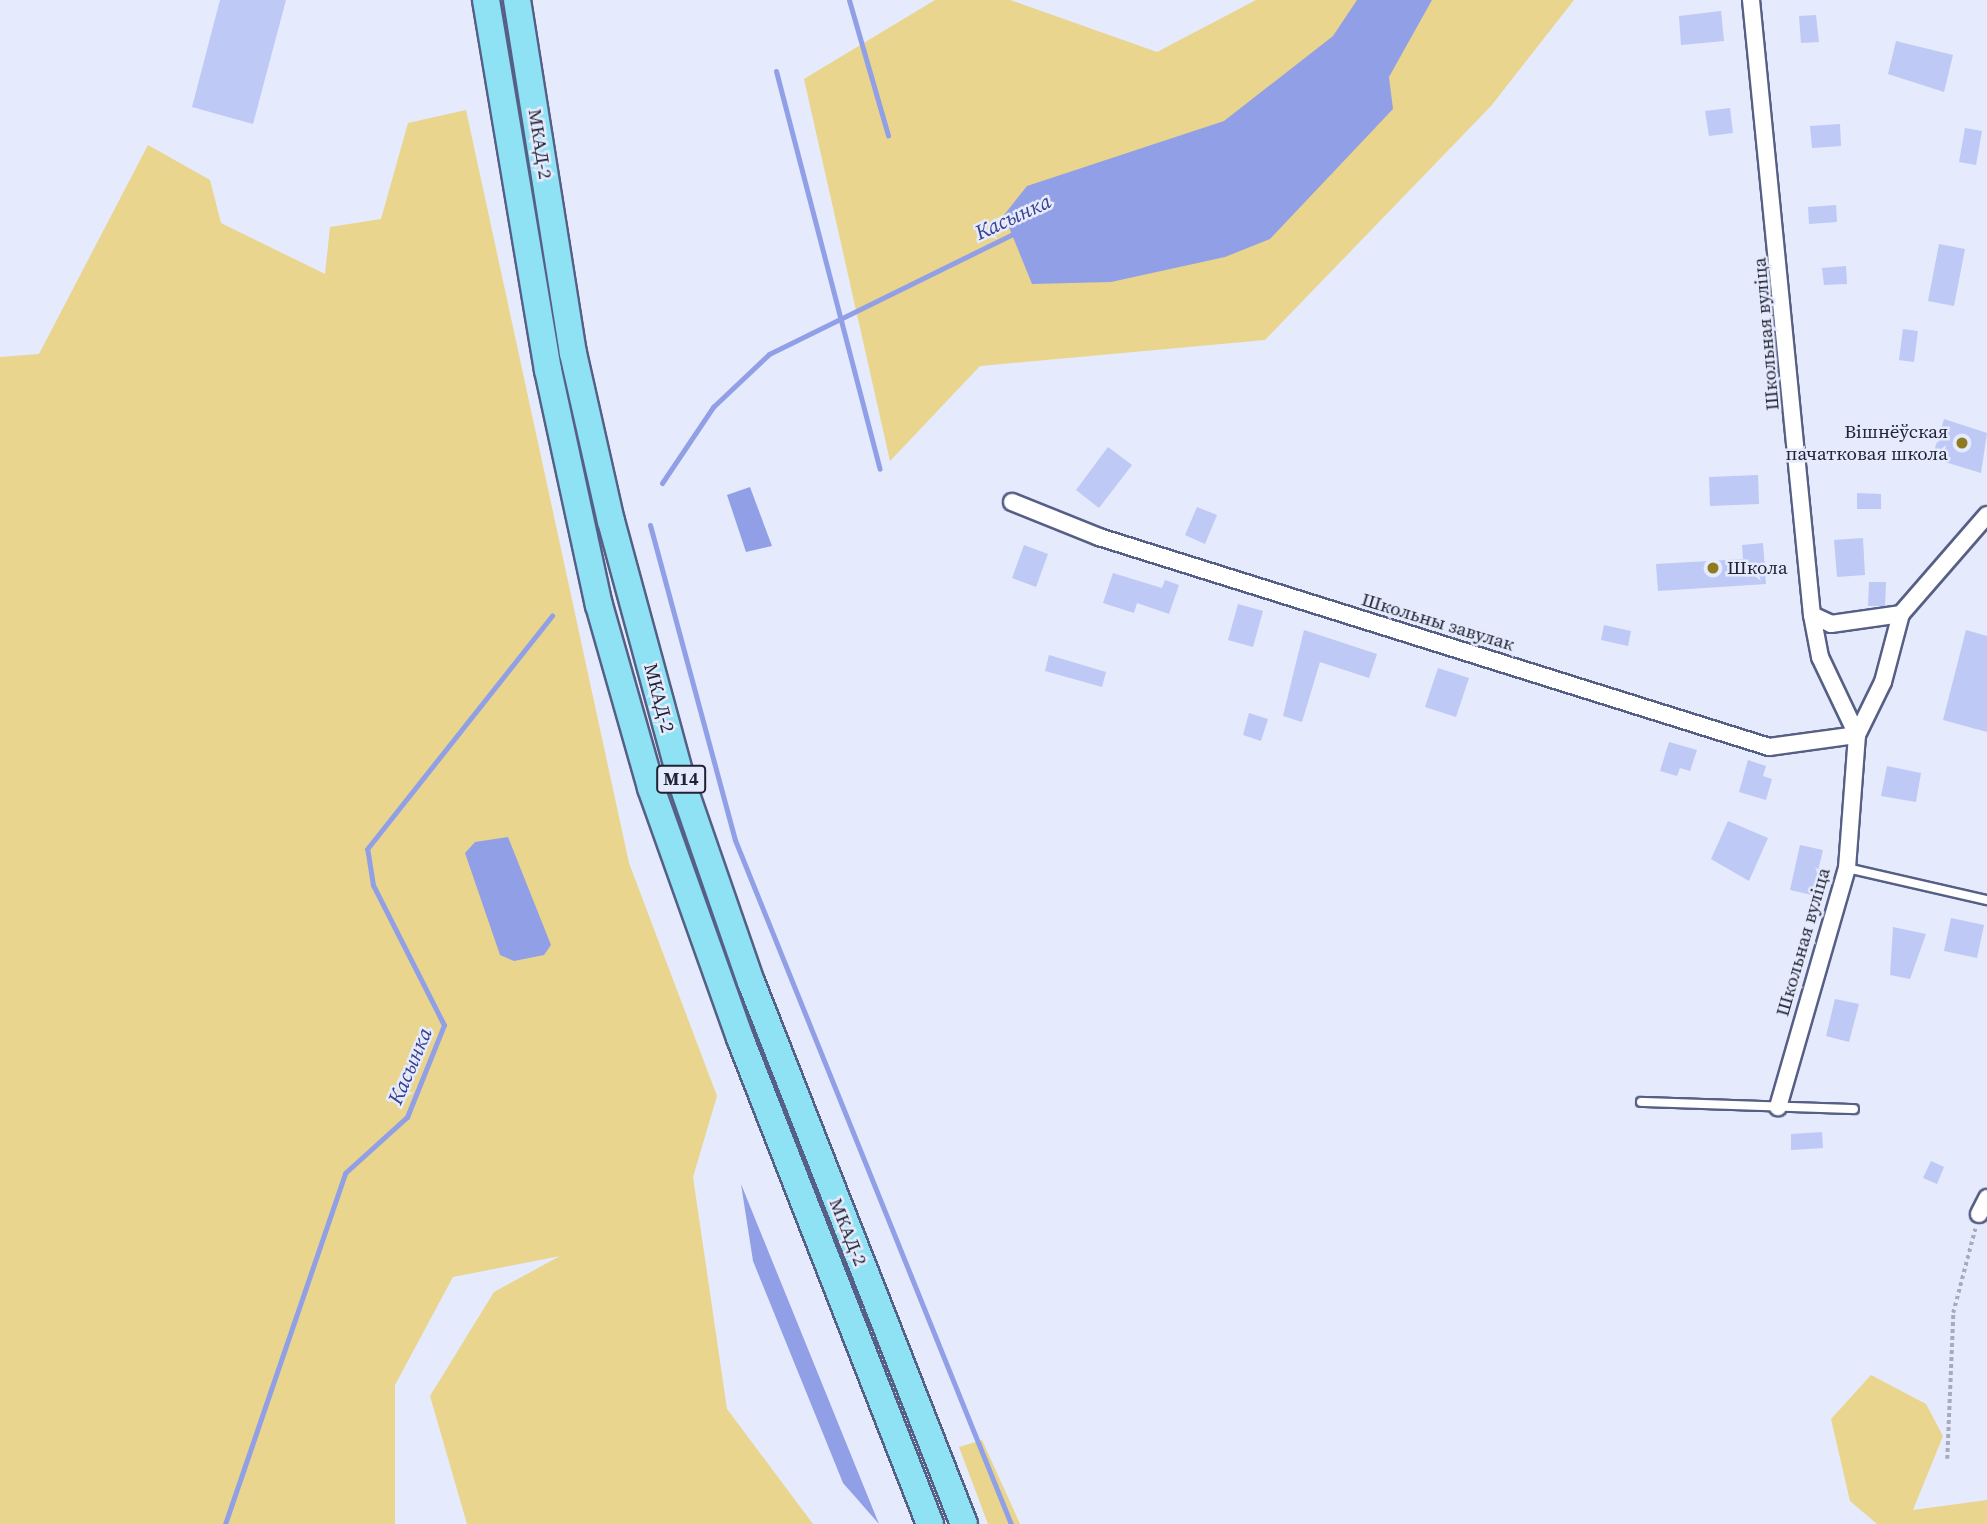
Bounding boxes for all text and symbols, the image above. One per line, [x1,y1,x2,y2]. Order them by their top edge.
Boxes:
street label: МКАД-2 [523,107,557,181]
water label: Касынка [971,188,1055,246]
street label: Школьная вуліца [1748,257,1784,411]
place label: Вішнёўская пачатковая школа [1785,421,1948,465]
marker: Вішнёўская пачатковая школа [1954,435,1970,451]
place label: Школа [1727,557,1788,579]
marker: Школа [1705,560,1721,576]
street label: Школьны завулак [1359,588,1517,656]
street label: МКАД-2 [639,661,679,735]
road number: М14 [655,764,707,794]
street label: Школьная вуліца [1771,865,1835,1019]
water label: Касынка [383,1024,437,1108]
street label: МКАД-2 [824,1195,872,1269]

